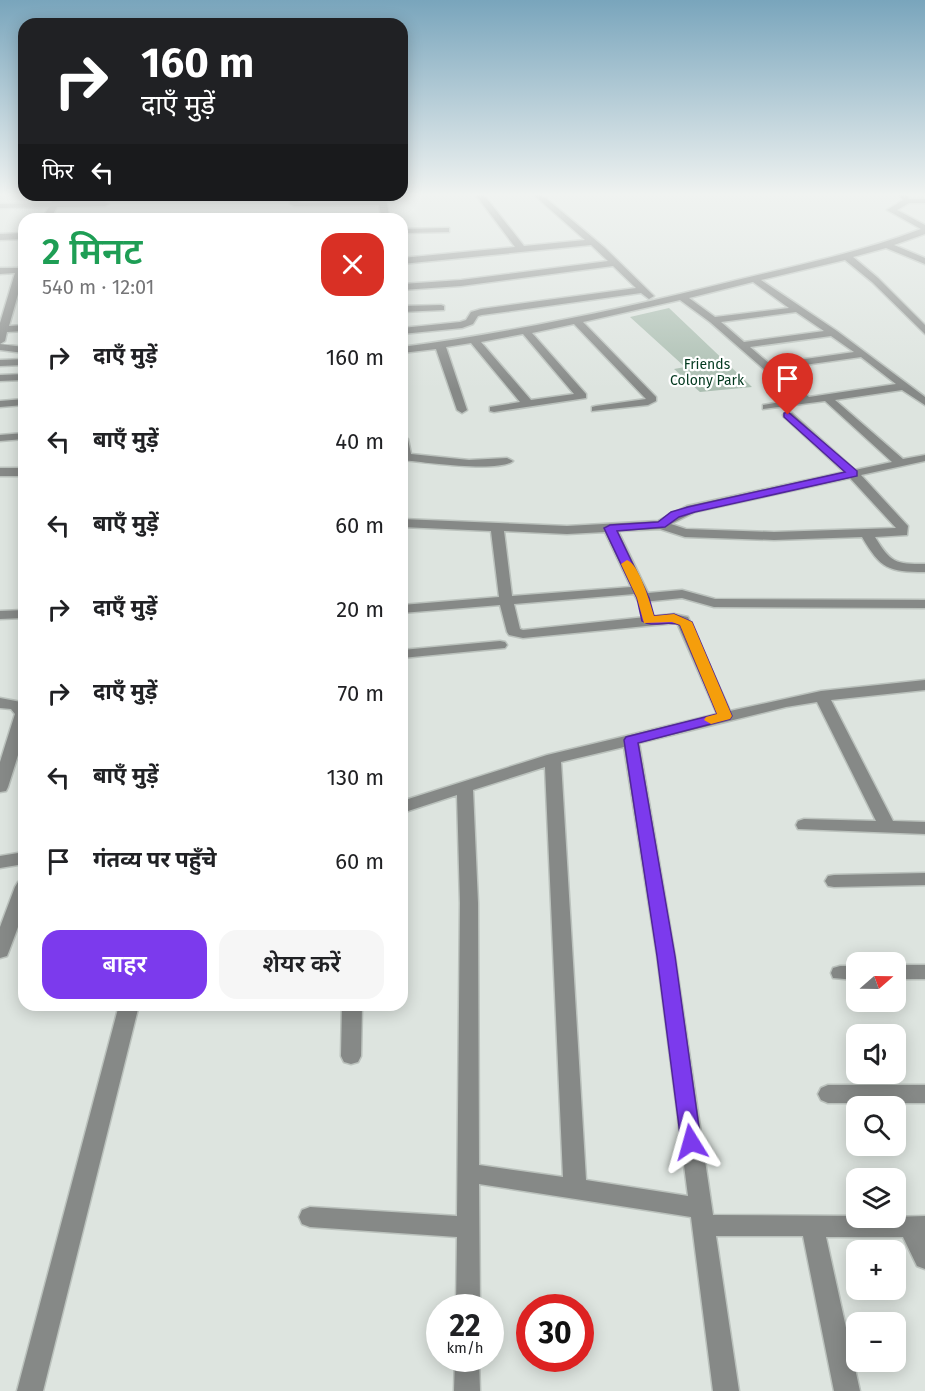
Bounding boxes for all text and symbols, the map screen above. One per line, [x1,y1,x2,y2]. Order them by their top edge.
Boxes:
text: 160 m [141,38,254,88]
icon: right [42,42,120,120]
text: दाएँ मुड़ें [141,89,215,121]
icon: left [86,156,119,189]
text: फिर [42,158,74,185]
text: 2 मिनट [42,230,142,274]
button: close [321,233,384,296]
text: 540 m · 12:01 [42,275,154,299]
icon: right [42,341,75,374]
text: दाएँ मुड़ें [93,342,157,369]
text: 160 m [326,344,384,371]
pin [762,353,813,415]
park label: Friends Colony Park [670,356,745,389]
icon: arrive [771,362,804,395]
icon: left [42,425,75,458]
text: बाएँ मुड़ें [93,426,159,453]
text: 40 m [335,428,384,455]
icon: left [42,509,75,542]
text: बाएँ मुड़ें [93,510,159,537]
text: 60 m [335,512,384,539]
icon: right [42,593,75,626]
text: दाएँ मुड़ें [93,594,157,621]
text: 20 m [336,596,384,623]
icon: right [42,677,75,710]
text: दाएँ मुड़ें [93,678,157,705]
text: 70 m [338,680,384,707]
icon: left [42,761,75,794]
text: बाएँ मुड़ें [93,762,159,789]
text: 130 m [327,764,384,791]
icon: arrive [42,845,75,878]
text: गंतव्य पर पहुँचे [93,846,217,873]
text: 60 m [335,848,384,875]
button: बाहर [42,930,207,999]
button: शेयर करें [219,930,384,999]
north arrow [846,952,906,1012]
map controls [846,952,906,1372]
button: sound [846,1024,906,1084]
button: search [846,1096,906,1156]
position arrow [659,1110,723,1174]
button: layers [846,1168,906,1228]
button: + [846,1240,906,1300]
speed limit sign: 30 [516,1294,594,1372]
text: 22 [449,1308,481,1344]
button: − [846,1312,906,1372]
text: km/h [446,1339,484,1357]

